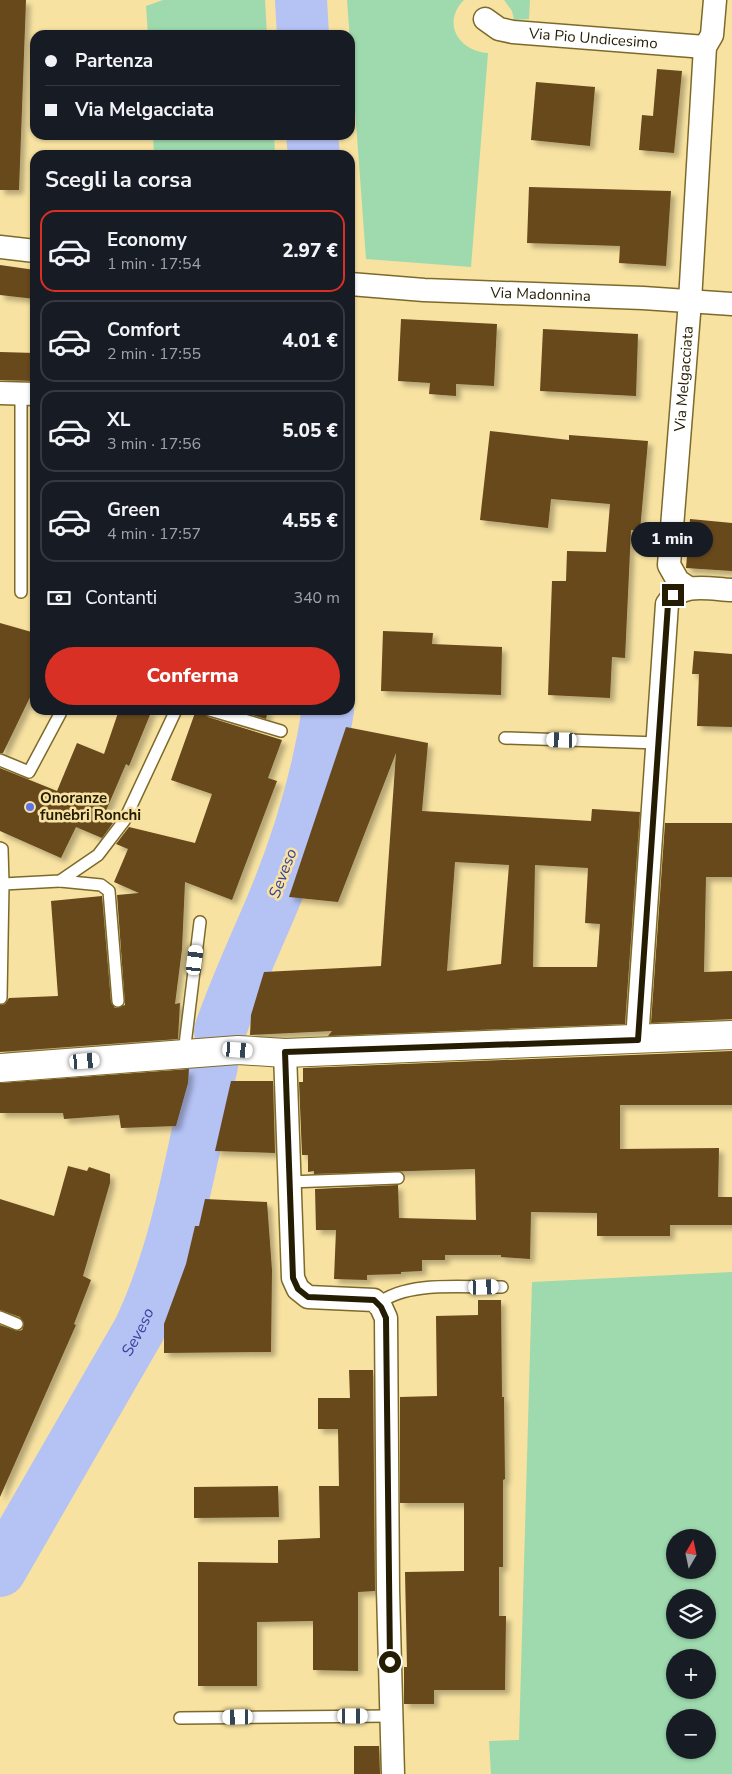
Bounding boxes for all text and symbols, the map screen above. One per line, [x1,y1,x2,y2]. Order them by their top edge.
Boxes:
street label: Via Pio Undicesimo [527,23,658,53]
text: Partenza [75,48,153,74]
text: Via Melgacciata [75,97,214,123]
text: Scegli la corsa [45,165,192,195]
text: Economy [107,227,187,253]
icon: car [47,229,92,274]
text: 2.97 € [282,238,338,264]
text: 1 min · 17:54 [107,253,201,275]
street label: Via Madonnina [489,282,591,306]
text: Comfort [107,317,180,343]
icon: car [47,319,92,364]
street label: Via Melgacciata [670,325,698,433]
text: 4.01 € [282,328,338,354]
text: 2 min · 17:55 [107,343,201,365]
text: XL [107,407,130,433]
icon: car [47,409,92,454]
text: 5.05 € [282,418,338,444]
text: 3 min · 17:56 [107,433,201,455]
text: Green [107,497,160,523]
icon: car [47,499,92,544]
text: 4.55 € [282,508,338,534]
callout: 1 min [632,522,714,558]
text: 4 min · 17:57 [107,523,201,545]
text: 1 min [651,528,693,550]
icon: cash [45,584,73,612]
route end [662,584,684,606]
text: Contanti [85,585,157,611]
text: 340 m [293,587,340,609]
button: Conferma [45,647,340,705]
car [546,732,577,748]
place label: Onoranze funebri Ronchi [40,788,141,825]
marker: Onoranze funebri Ronchi [24,801,36,813]
water label: Seveso [263,845,302,901]
car [185,944,204,976]
car [222,1041,253,1059]
car [69,1052,100,1070]
car [468,1279,499,1295]
water label: Seveso [116,1304,160,1360]
north arrow [666,1529,716,1579]
map controls [666,1529,716,1759]
button: layers [666,1589,716,1639]
button: + [666,1649,716,1699]
route start [379,1651,401,1673]
car [222,1709,253,1725]
car [338,1709,368,1724]
button: − [666,1709,716,1759]

